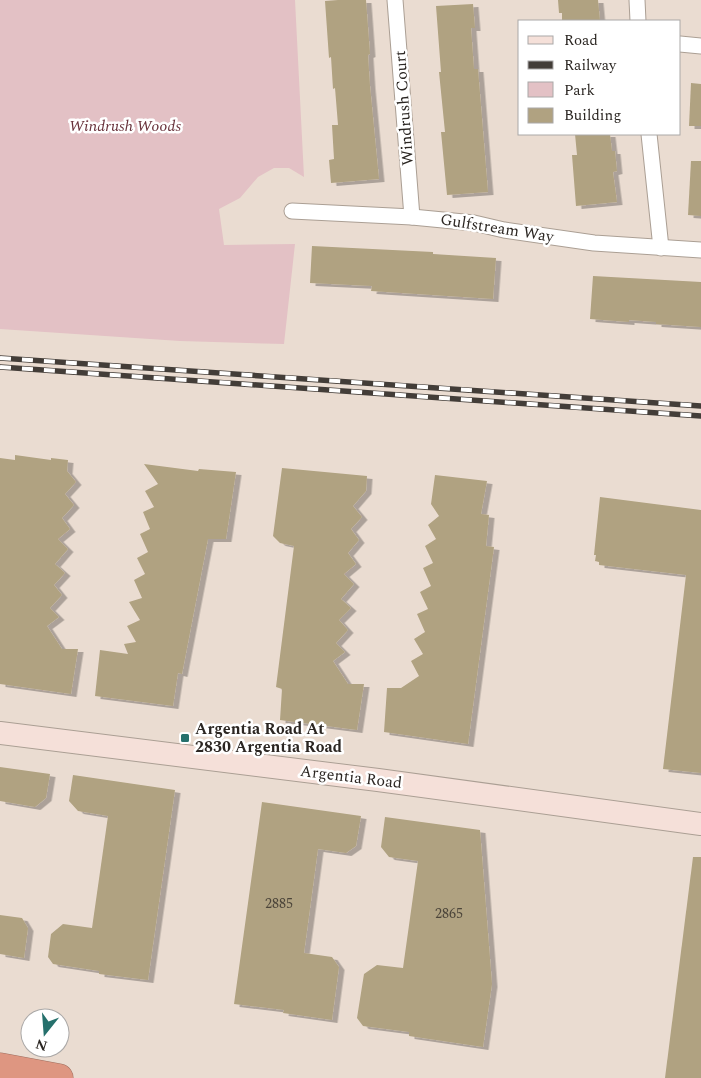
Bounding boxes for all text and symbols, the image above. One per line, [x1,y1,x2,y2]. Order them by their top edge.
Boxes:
legend [518,20,681,135]
text: Road [564,29,598,52]
street label: Windrush Court [388,49,420,167]
text: Railway [564,54,617,77]
text: Park [564,79,595,102]
text: Building [564,104,621,127]
park label: Windrush Woods [69,114,181,138]
street label: Gulfstream Way [439,207,557,249]
place label: Argentia Road At 2830 Argentia Road [195,717,342,759]
marker: Argentia Road At 2830 Argentia Road [179,732,191,744]
street label: Argentia Road [299,759,403,795]
house number: 2885 [265,893,293,914]
house number: 2865 [435,903,463,924]
north arrow [20,1008,70,1058]
text: N [33,1033,50,1057]

